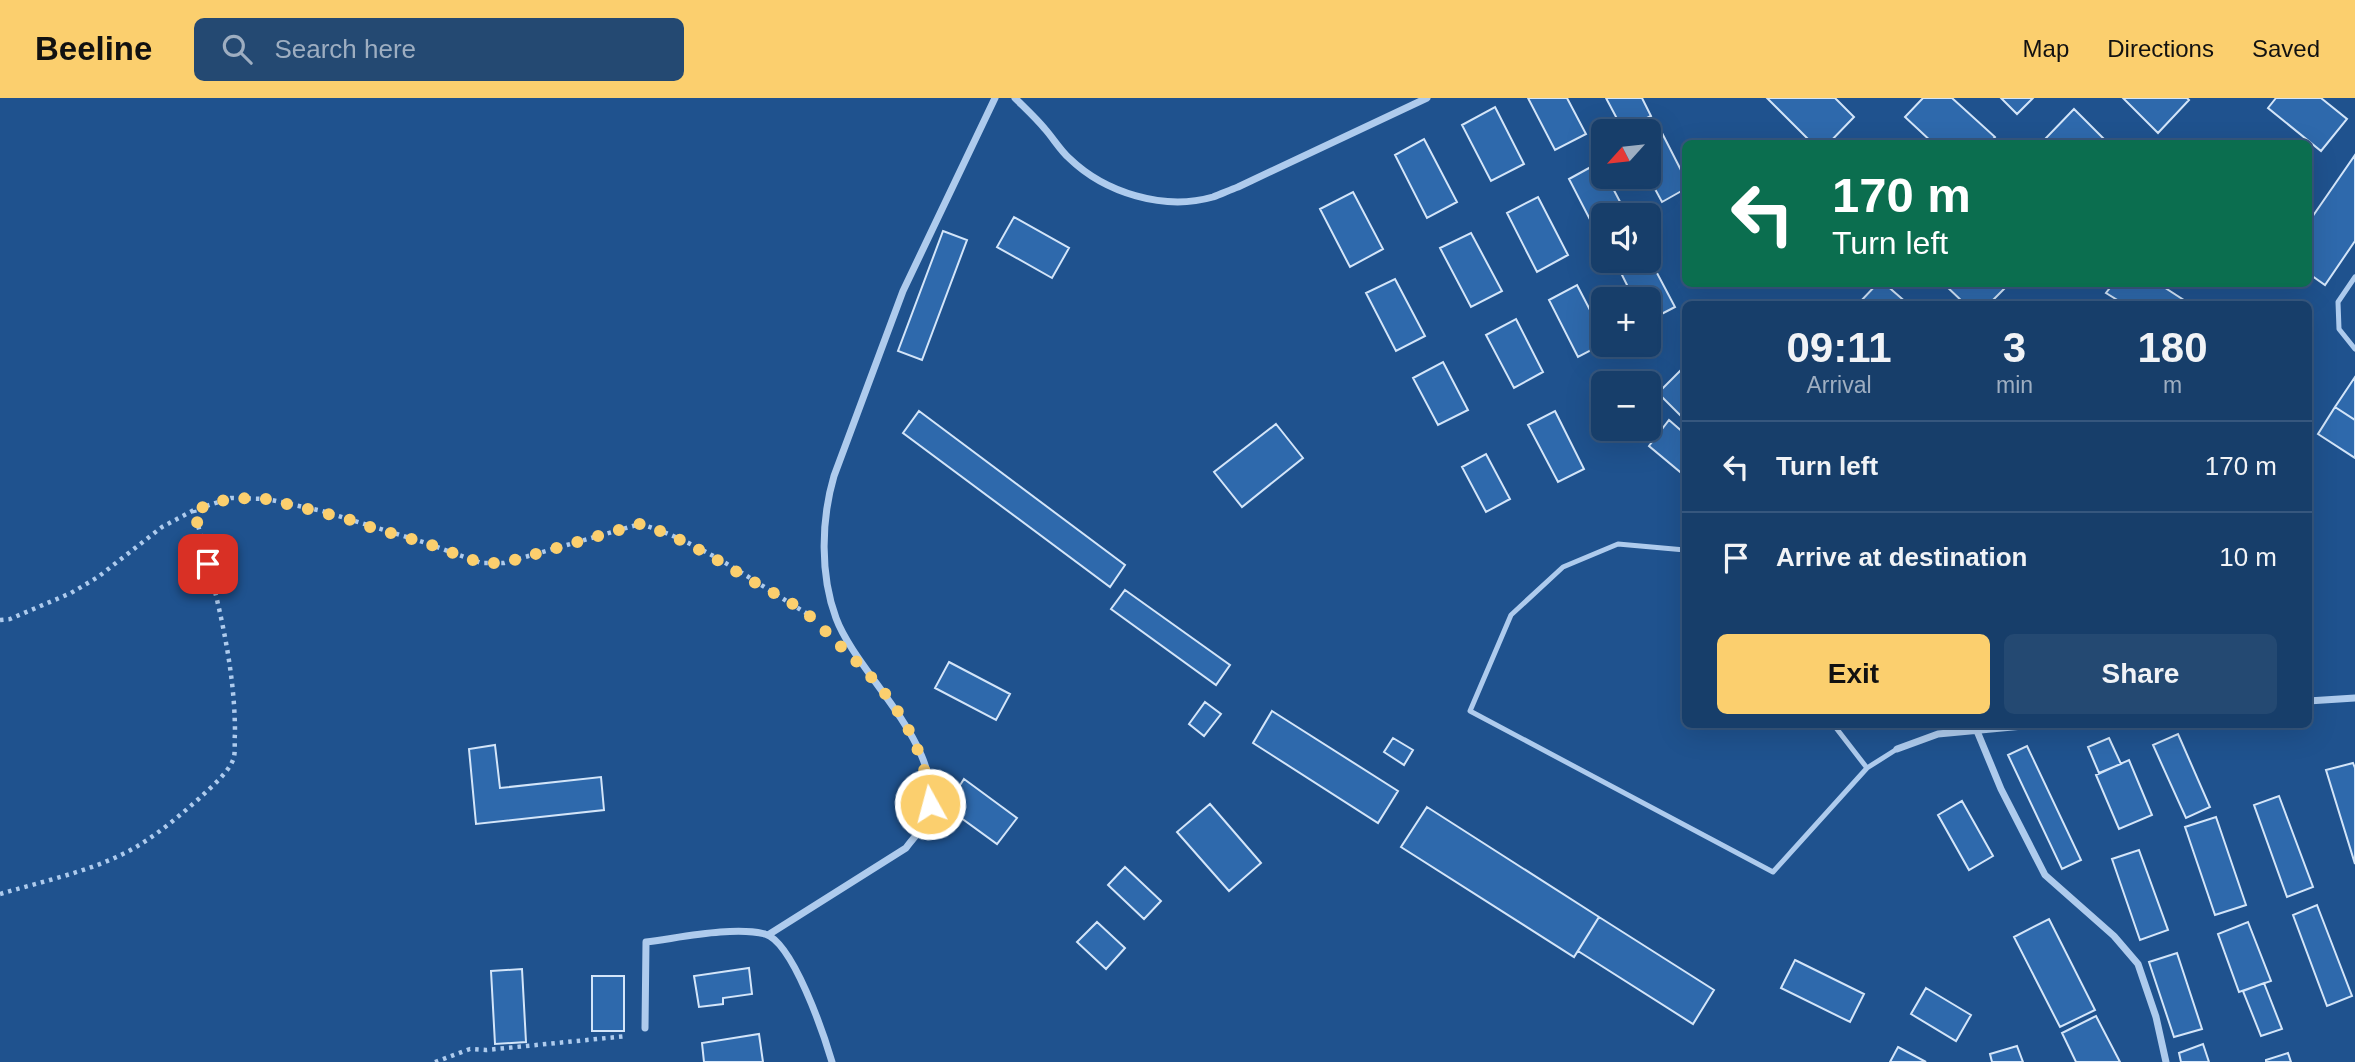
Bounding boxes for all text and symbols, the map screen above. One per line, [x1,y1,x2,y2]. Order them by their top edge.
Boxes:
search box [194,18,684,81]
text: Beeline [35,30,152,67]
icon: search [218,30,256,68]
text: Search here [274,34,416,64]
text: Map [2023,35,2069,62]
text: Directions [2107,35,2214,62]
text: Saved [2252,35,2320,62]
north arrow [1591,119,1661,189]
map controls [1591,119,1661,441]
icon: left [1717,168,1808,259]
text: 170 m [1832,168,1971,222]
button: sound [1591,203,1661,273]
text: Turn left [1832,225,1948,261]
button: + [1591,287,1661,357]
text: 09:11 [1786,324,1892,371]
text: 3 [2003,324,2026,371]
text: 180 [2137,324,2208,371]
button: − [1591,371,1661,441]
text: Arrival [1806,372,1872,398]
text: min [1996,372,2033,398]
text: m [2163,372,2182,398]
icon: left [1717,448,1755,486]
text: Turn left [1776,451,1878,481]
text: 170 m [2205,451,2277,481]
pin [178,534,238,594]
icon: arrive [1717,539,1755,577]
text: Arrive at destination [1776,542,2027,572]
text: 10 m [2219,542,2277,572]
icon: arrive [189,545,227,583]
button: Exit [1717,634,1990,714]
button: Share [2004,634,2277,714]
position arrow [893,767,967,841]

